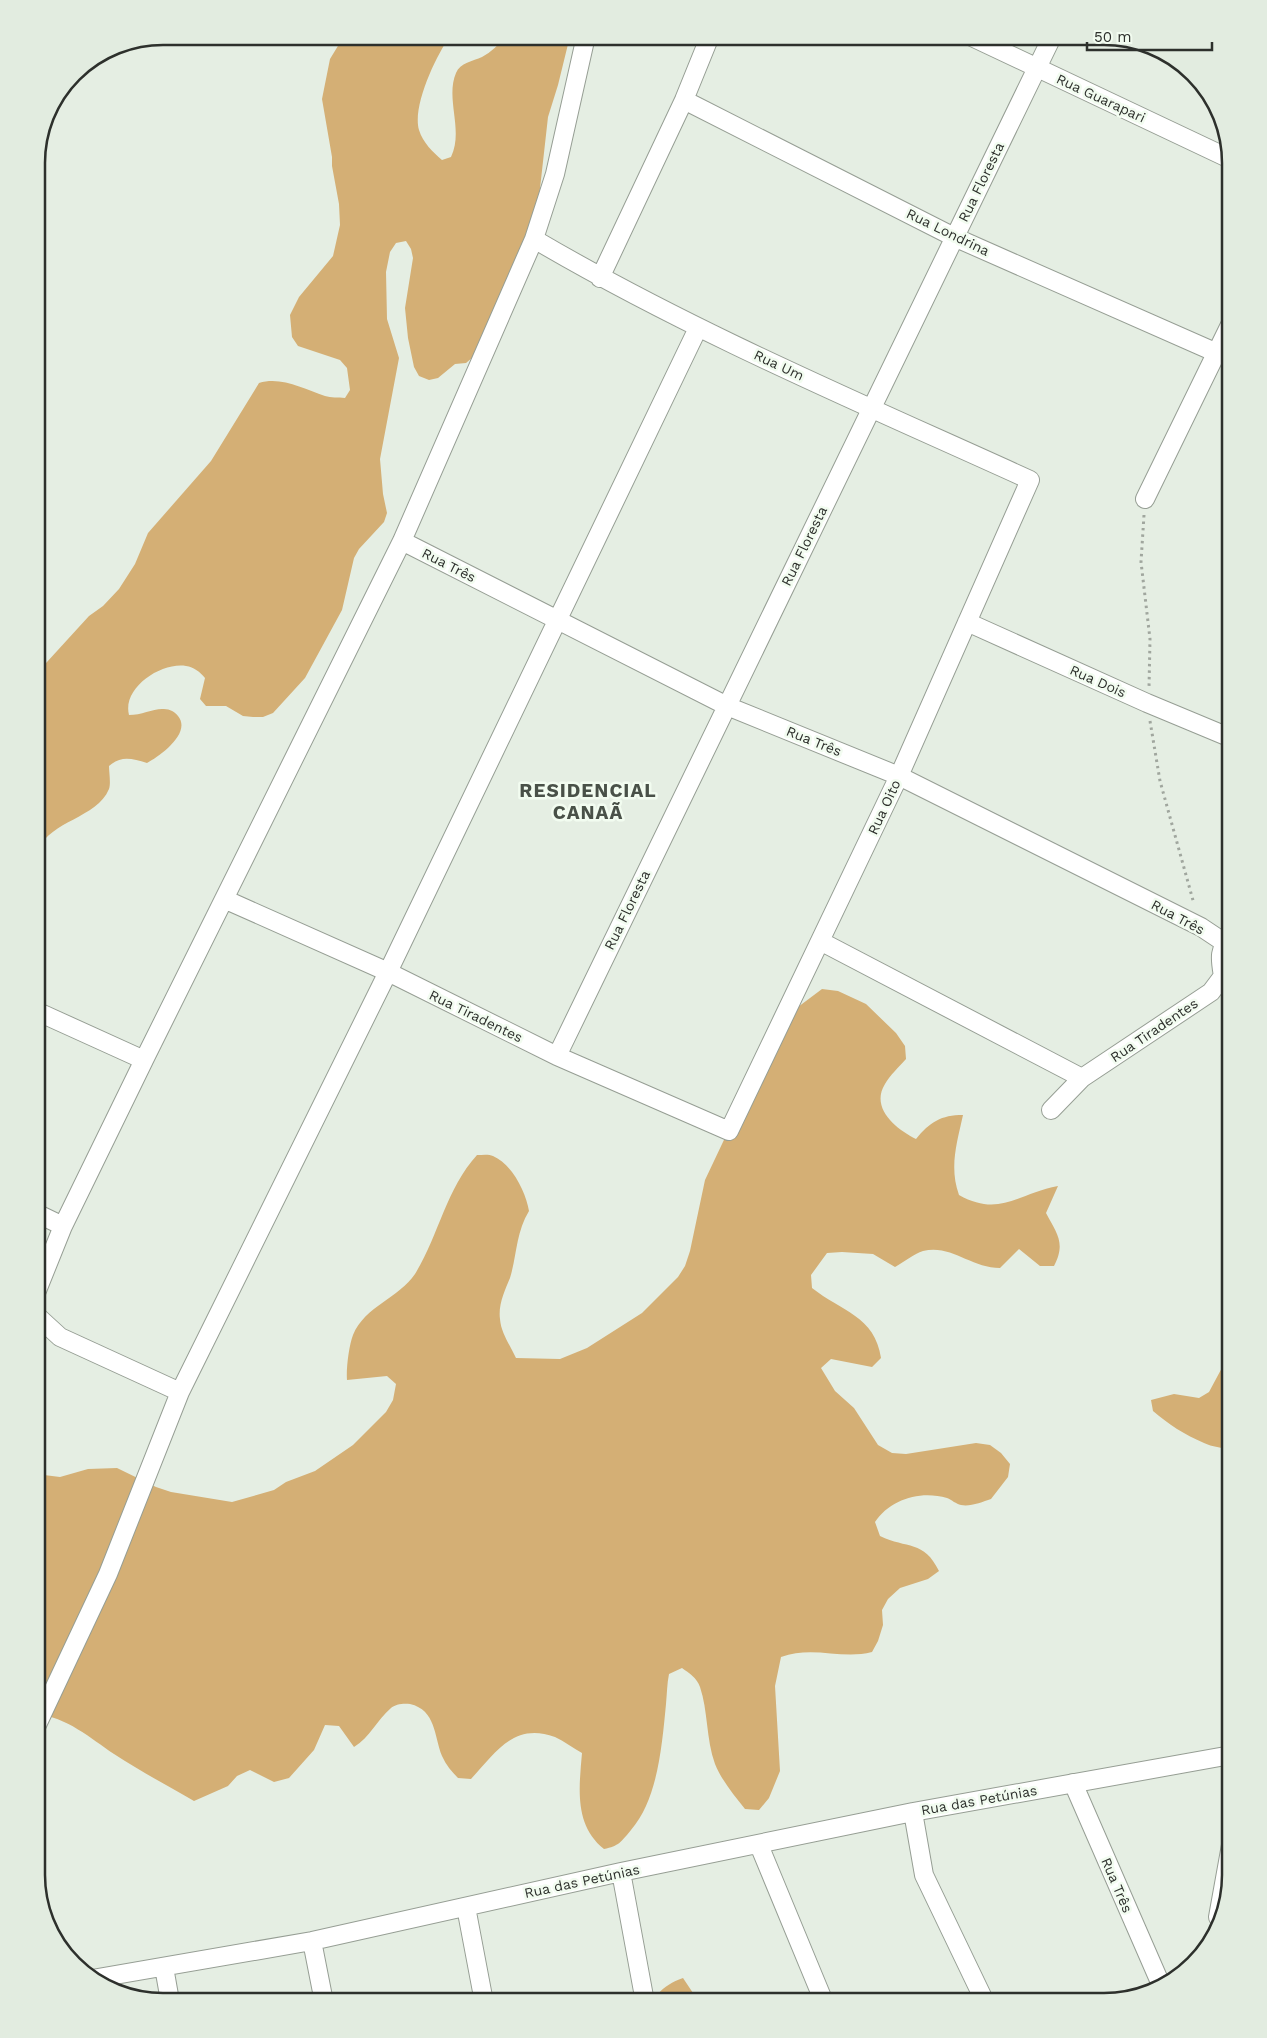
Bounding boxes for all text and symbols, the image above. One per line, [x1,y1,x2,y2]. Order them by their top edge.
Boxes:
scale bar [1087,20,1212,52]
text: 50 m [1094,28,1131,46]
street label: Rua Guarapari [1054,70,1148,126]
street label: Rua Floresta [955,140,1007,224]
street label: Rua Londrina [904,205,992,259]
street label: Rua Um [751,346,807,384]
street label: Rua Floresta [778,504,830,588]
street label: Rua Três [419,545,479,585]
street label: Rua Dois [1067,662,1129,700]
street label: Rua Três [784,723,844,759]
street label: Rua Oito [864,777,904,837]
district label: RESIDENCIAL CANAÃ [519,779,657,824]
street label: Rua Floresta [601,868,653,952]
street label: Rua Três [1149,896,1207,938]
street label: Rua Tiradentes [427,986,525,1046]
street label: Rua Tiradentes [1107,995,1201,1065]
street label: Rua das Petúnias [920,1782,1038,1818]
street label: Rua Três [1098,1855,1136,1915]
street label: Rua das Petúnias [523,1861,641,1901]

